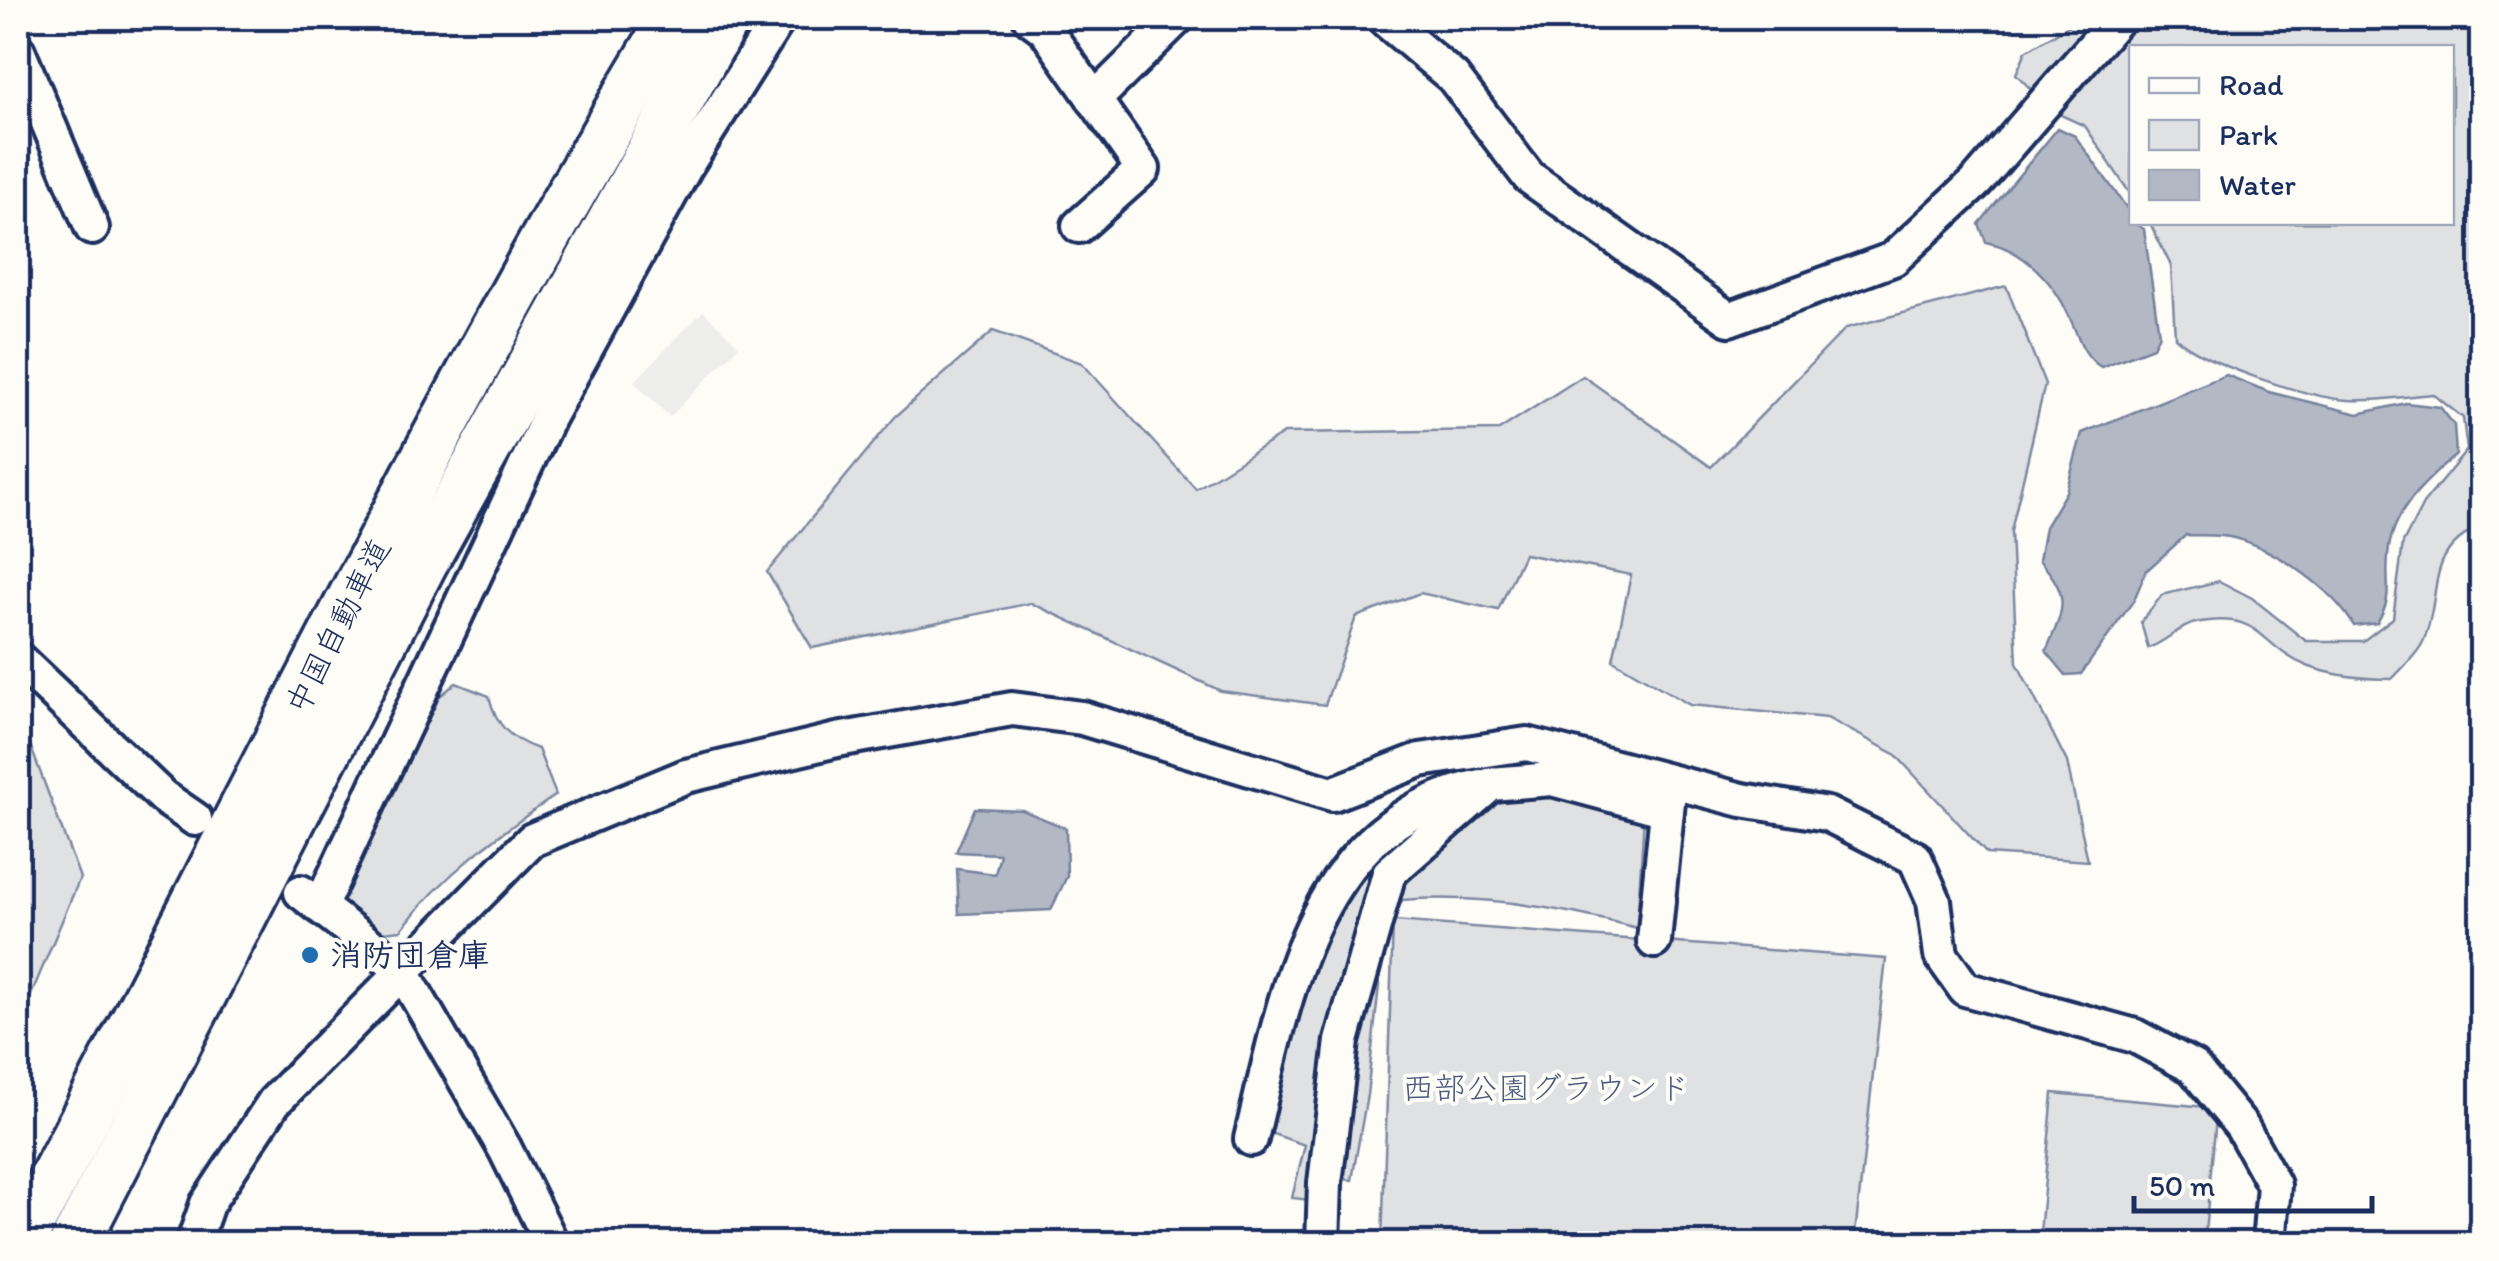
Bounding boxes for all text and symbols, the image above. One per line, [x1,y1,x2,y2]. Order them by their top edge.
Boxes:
legend [2129,45,2454,225]
text: Road [2219,66,2284,103]
text: Park [2219,116,2278,153]
text: Water [2219,166,2297,203]
street label: 中国自動車道 [277,532,399,720]
place label: 消防団倉庫 [330,936,490,974]
marker: 消防団倉庫 [299,944,321,966]
park label: 西部公園グラウンド [1402,1069,1690,1107]
scale bar [2134,1151,2372,1213]
text: 50 m [2149,1167,2215,1204]

